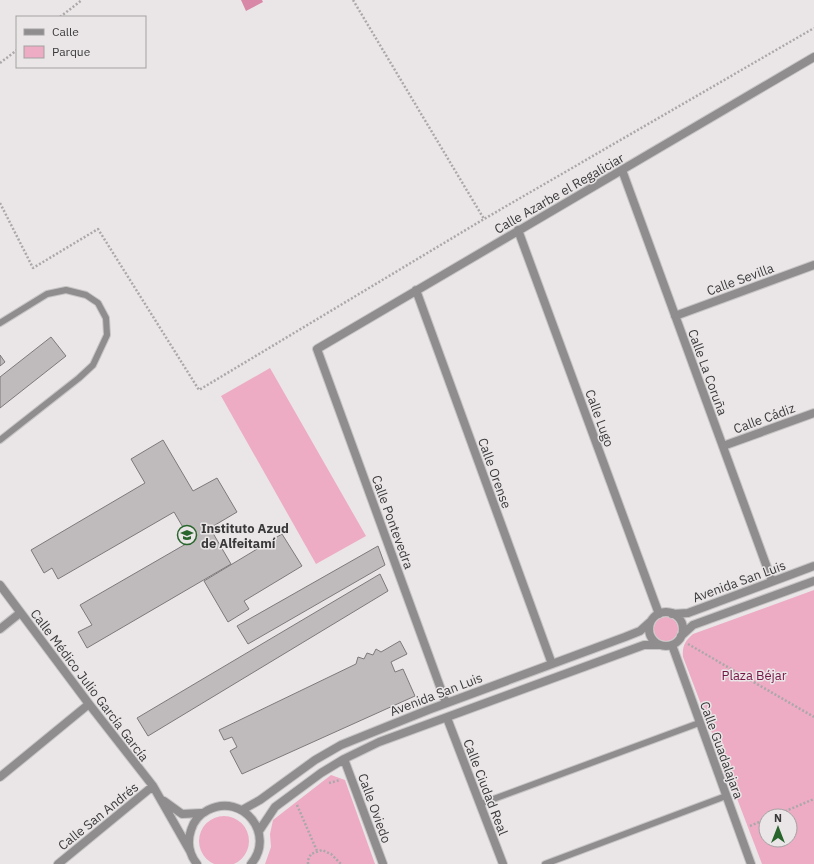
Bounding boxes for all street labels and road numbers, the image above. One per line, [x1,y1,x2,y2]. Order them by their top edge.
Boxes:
street label: Calle Azarbe el Regaliciar [491,149,627,238]
street label: Calle Sevilla [704,259,776,300]
street label: Calle La Coruña [684,327,731,418]
street label: Calle Lugo [581,387,618,449]
street label: Calle Cádiz [731,400,797,437]
street label: Calle Orense [474,435,515,511]
street label: Calle Pontevedra [368,473,417,571]
street label: Avenida San Luis [690,557,788,606]
street label: Calle Médico Julio García García [27,606,153,765]
street label: Avenida San Luis [387,669,485,720]
street label: Calle Guadalajara [696,699,747,801]
street label: Calle Ciudad Real [459,737,512,838]
street label: Calle Oviedo [354,771,395,845]
street label: Calle San Andrés [55,779,142,854]

